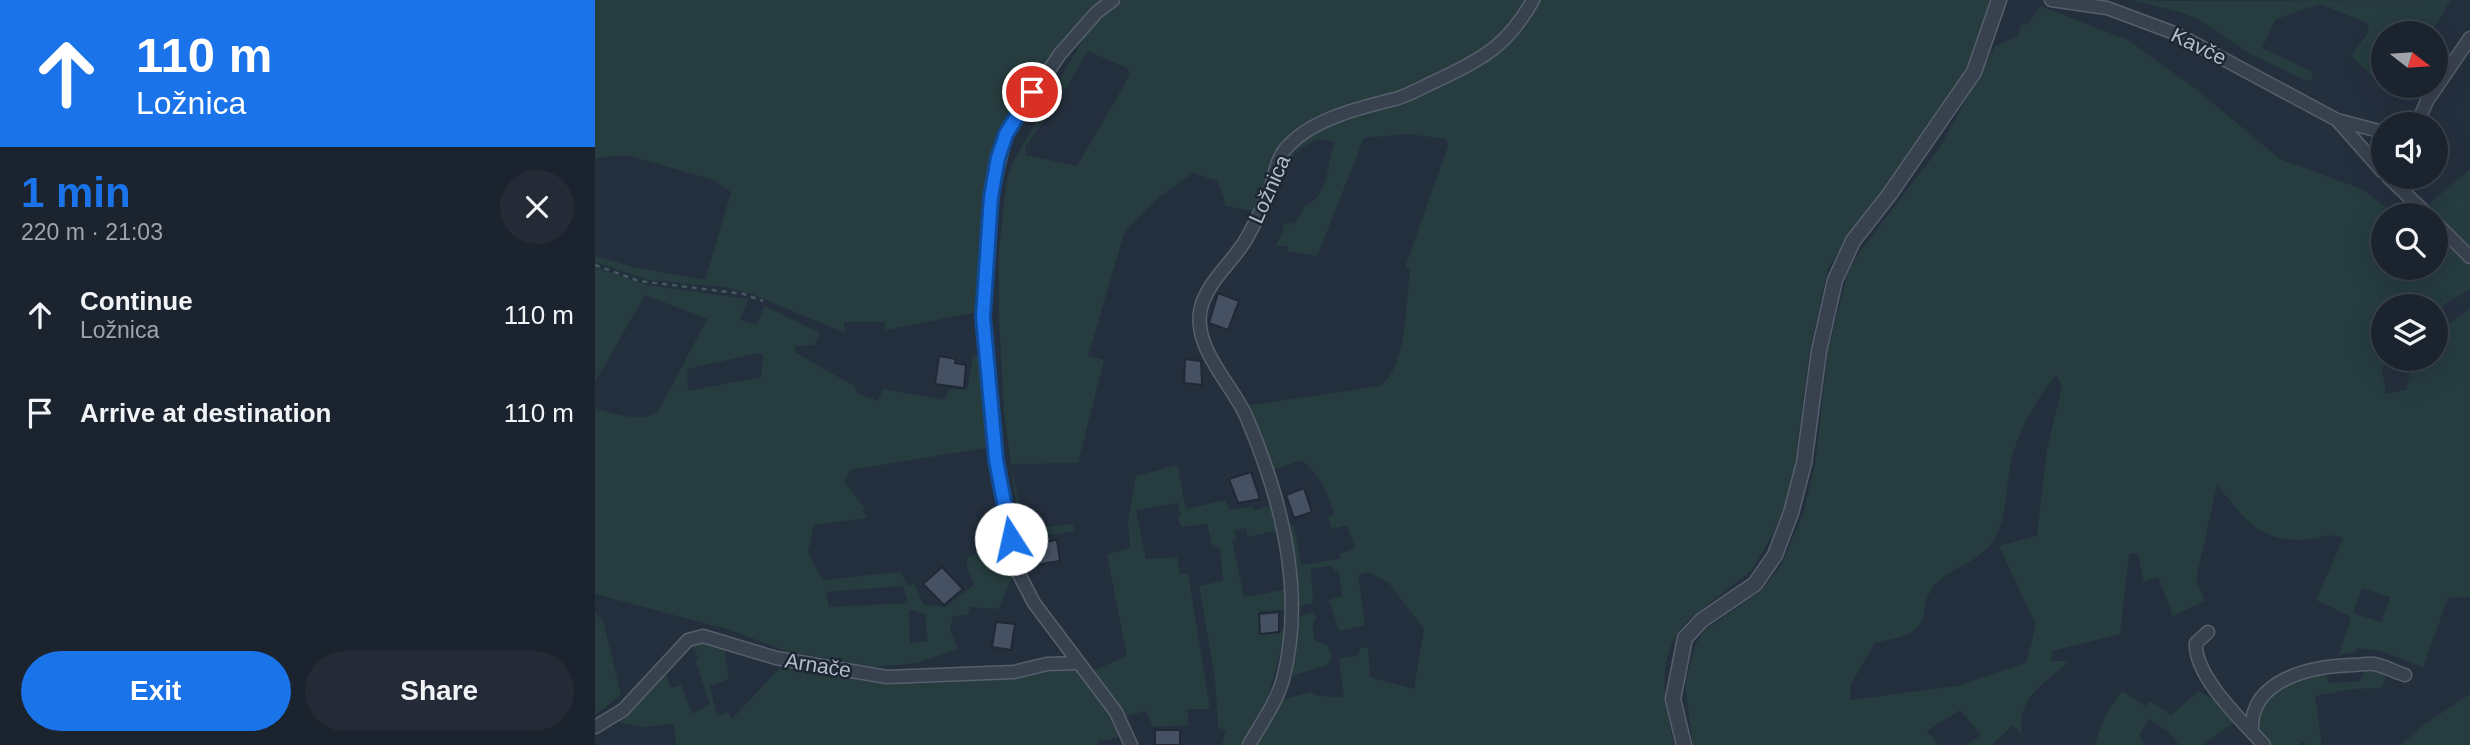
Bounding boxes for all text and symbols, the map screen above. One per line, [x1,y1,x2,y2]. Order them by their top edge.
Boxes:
north arrow [2371,21,2448,98]
map controls [2371,21,2448,371]
street label: Kavče [2168,23,2230,69]
icon: ahead [21,28,112,119]
text: 110 m [136,28,272,82]
pin [1002,62,1062,122]
icon: arrive [1013,73,1051,111]
text: Ložnica [136,85,246,121]
button: sound [2371,112,2448,189]
street label: Ložnica [1244,151,1294,227]
text: 1 min [21,169,131,216]
button: close [500,170,574,244]
button: search [2371,203,2448,280]
text: 220 m · 21:03 [21,219,163,245]
text: Continue [80,286,193,316]
button: layers [2371,294,2448,371]
icon: ahead [21,296,59,334]
text: 110 m [504,300,574,330]
text: Ložnica [80,317,159,343]
icon: arrive [21,394,59,432]
text: Arrive at destination [80,398,331,428]
text: 110 m [504,398,574,428]
position arrow [974,502,1048,576]
street label: Arnače [783,648,853,682]
button: Exit [21,651,291,731]
button: Share [305,651,574,731]

